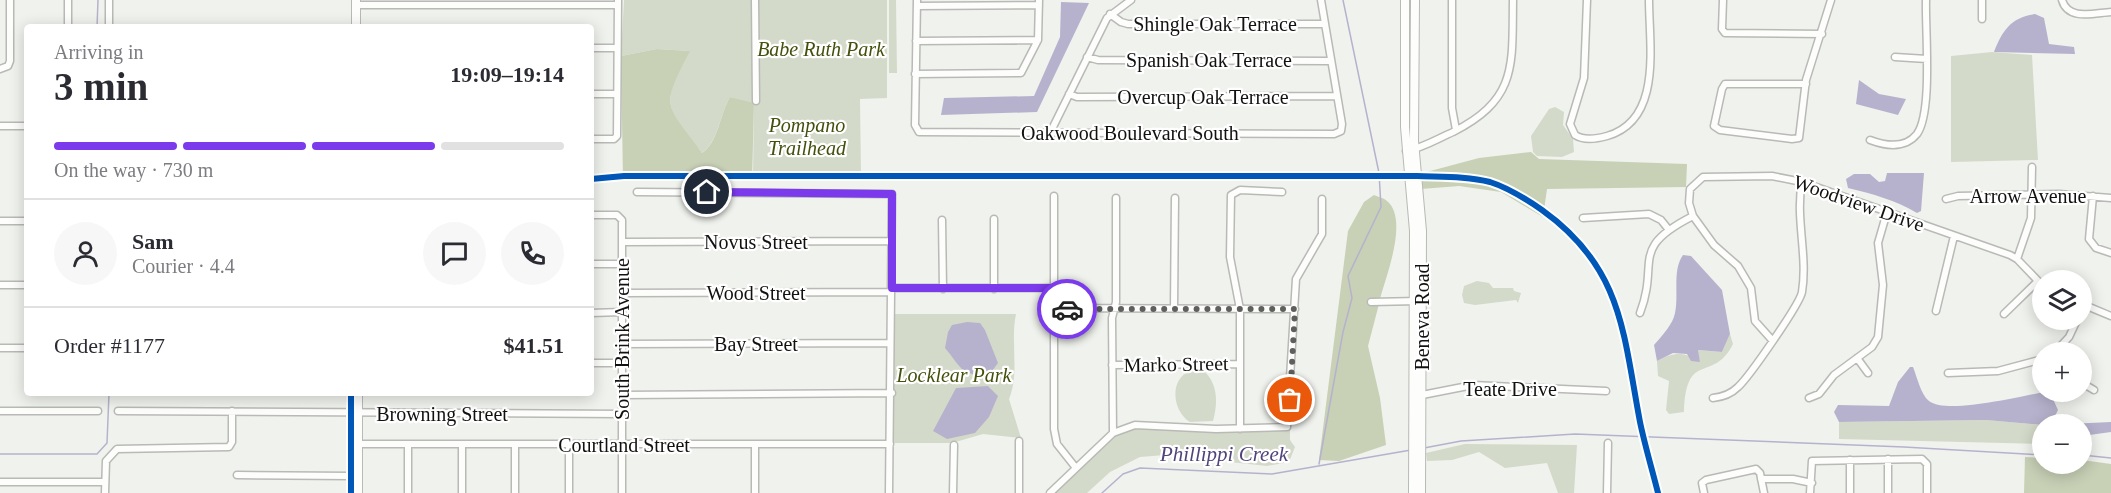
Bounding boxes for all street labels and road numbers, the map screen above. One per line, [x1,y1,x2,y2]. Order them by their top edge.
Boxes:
street label: Shingle Oak Terrace [1133,13,1297,36]
street label: Spanish Oak Terrace [1126,49,1292,72]
street label: Overcup Oak Terrace [1117,86,1289,109]
street label: Oakwood Boulevard South [1021,122,1239,144]
street label: Woodview Drive [1791,170,1927,236]
street label: Arrow Avenue [1970,185,2087,207]
street label: Novus Street [704,231,808,253]
street label: South Brink Avenue [611,258,633,420]
street label: Beneva Road [1411,263,1433,371]
street label: Wood Street [707,282,806,304]
street label: Bay Street [714,333,798,356]
street label: Marko Street [1123,352,1229,376]
street label: Teate Drive [1463,378,1557,400]
street label: Browning Street [376,403,508,426]
street label: Courtland Street [558,434,690,456]

